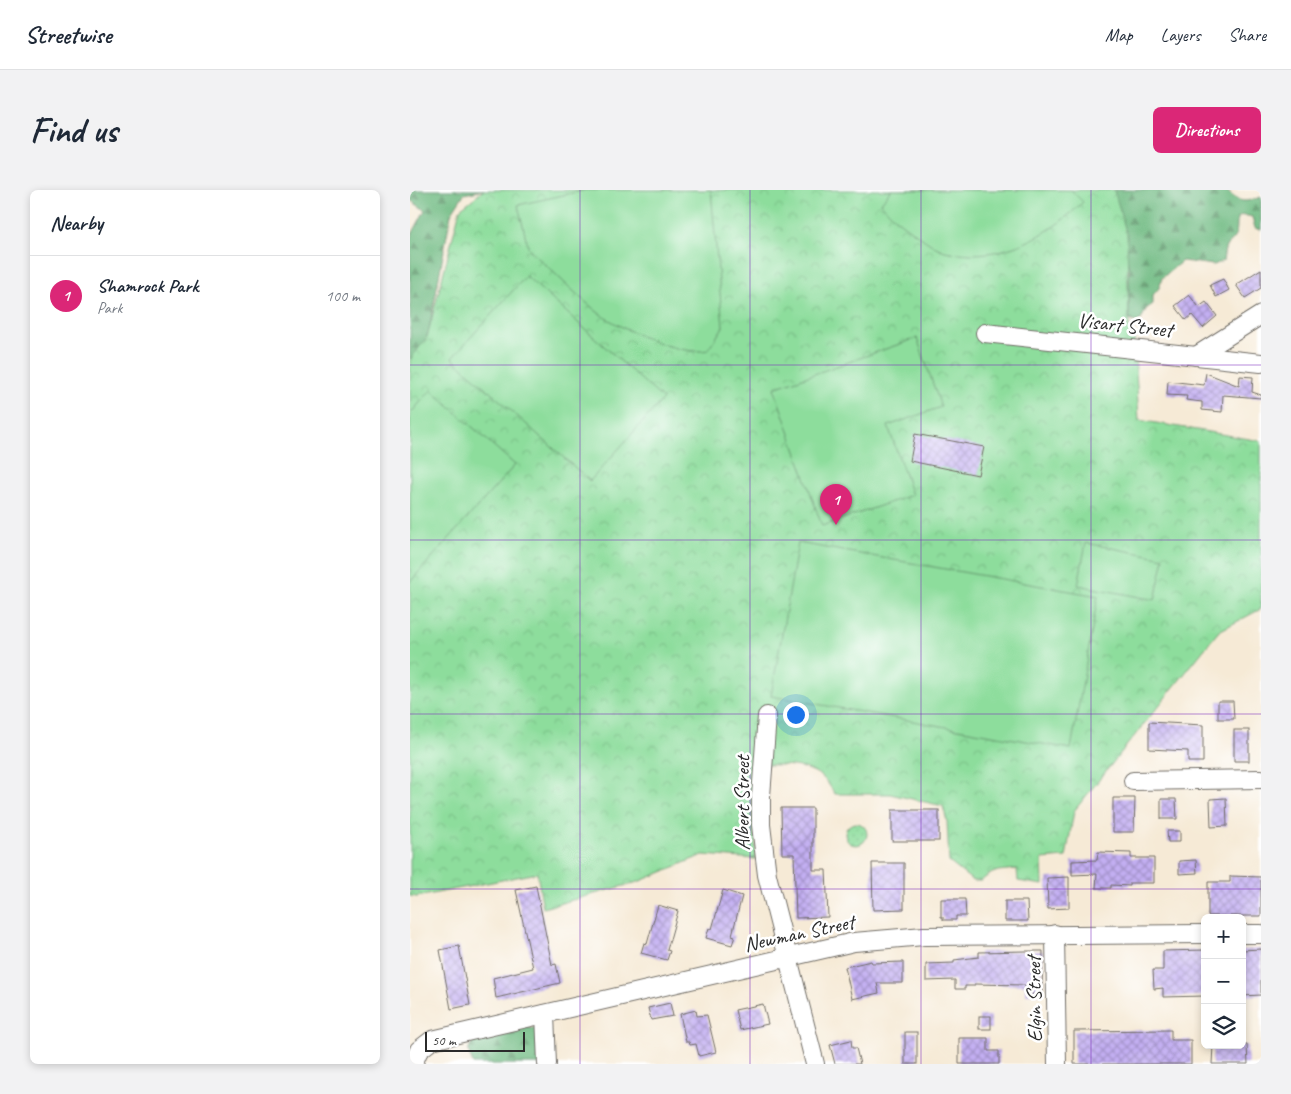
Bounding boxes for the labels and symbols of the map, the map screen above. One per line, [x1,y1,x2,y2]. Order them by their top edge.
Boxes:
street label: Visart Street [1076,307,1177,343]
pin: 1 [820,484,852,525]
your location [783,702,809,728]
street label: Albert Street [729,753,755,850]
street label: Newman Street [742,908,859,957]
street label: Elgin Street [1020,953,1048,1042]
scale bar [425,1029,525,1052]

